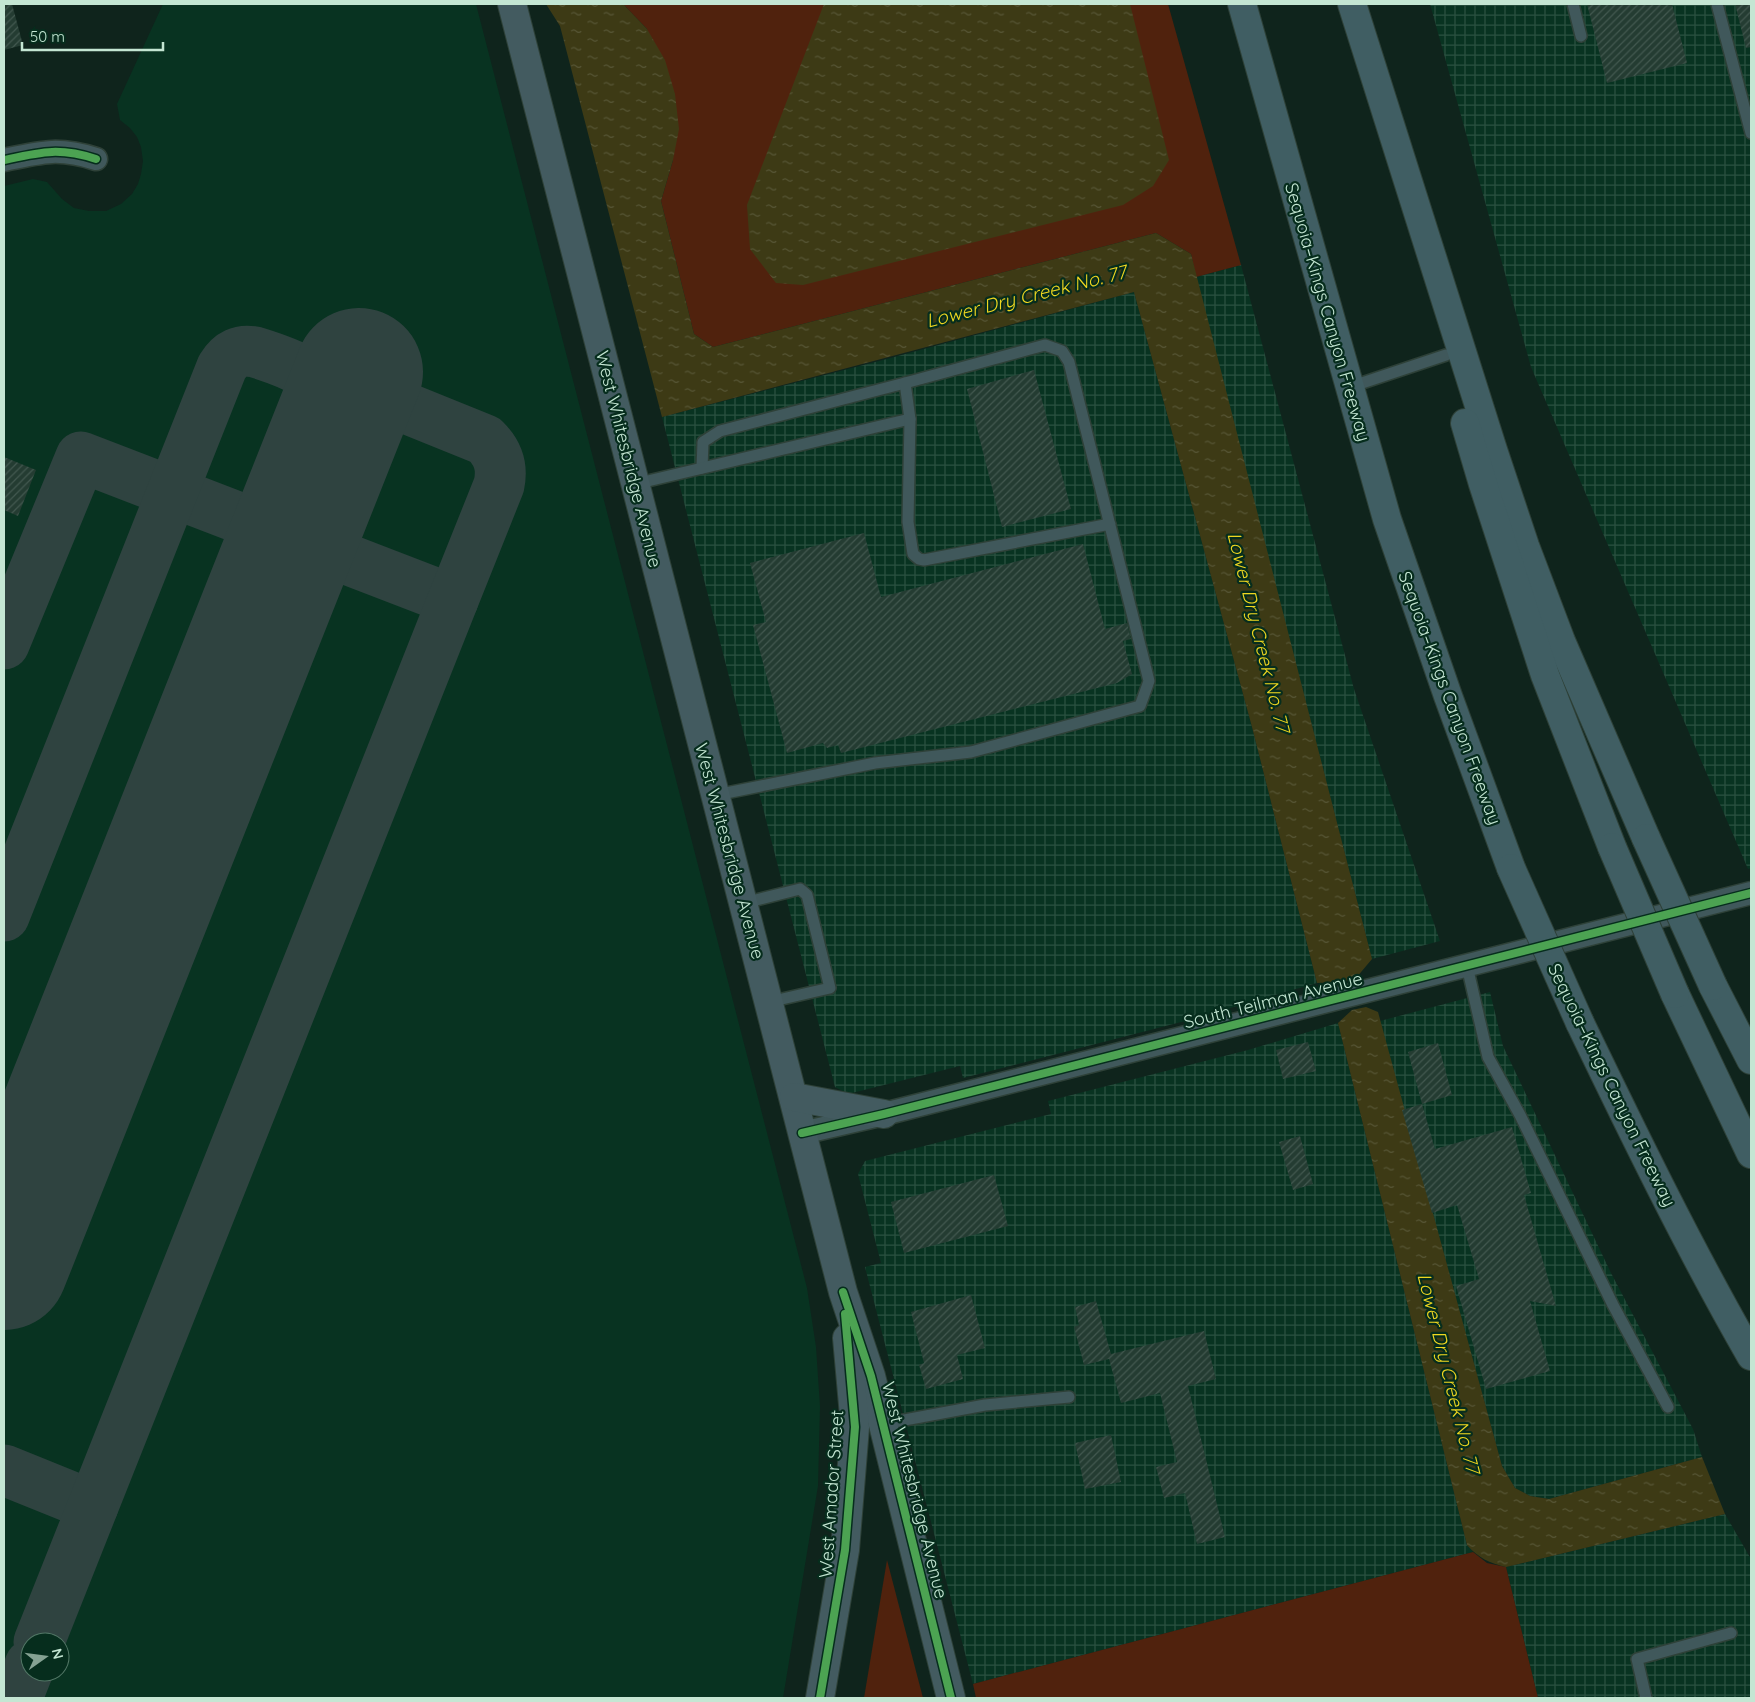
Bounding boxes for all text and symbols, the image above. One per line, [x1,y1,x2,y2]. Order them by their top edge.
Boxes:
scale bar [22,20,164,52]
text: 50 m [30,27,65,46]
street label: Sequoia–Kings Canyon Freeway [1280,180,1376,444]
water label: Lower Dry Creek No. 77 [923,259,1132,333]
street label: West Whitesbridge Avenue [591,348,667,570]
water label: Lower Dry Creek No. 77 [1222,529,1296,738]
street label: Sequoia–Kings Canyon Freeway [1393,568,1507,828]
street label: West Whitesbridge Avenue [690,740,770,962]
street label: Sequoia–Kings Canyon Freeway [1543,960,1681,1210]
street label: South Teilman Avenue [1181,967,1365,1033]
water label: Lower Dry Creek No. 77 [1412,1270,1486,1479]
street label: West Whitesbridge Avenue [877,1379,953,1601]
street label: West Amador Street [814,1409,848,1579]
north arrow [20,1632,70,1682]
text: N [48,1647,68,1661]

